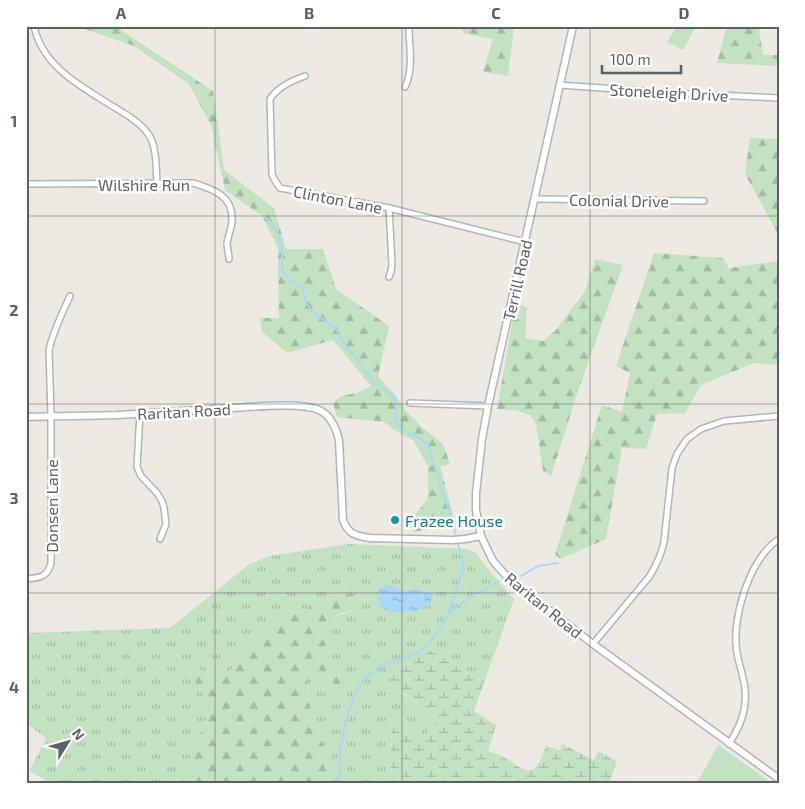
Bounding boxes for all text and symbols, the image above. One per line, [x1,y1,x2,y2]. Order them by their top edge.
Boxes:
text: A [116,3,127,22]
text: B [304,3,314,22]
text: C [491,3,501,22]
text: D [679,3,690,22]
scale bar [602,42,681,74]
text: 100 m [610,50,651,68]
street label: Stoneleigh Drive [609,79,729,105]
text: 1 [11,111,17,130]
street label: Wilshire Run [98,175,190,194]
street label: Clinton Lane [292,181,384,217]
street label: Colonial Drive [569,190,669,210]
street label: Terrill Road [498,238,536,322]
text: 2 [9,300,19,319]
street label: Raritan Road [137,399,231,423]
street label: Donsen Lane [42,459,61,553]
text: 3 [9,488,19,507]
place label: Frazee House [405,511,503,530]
marker: Frazee House [389,514,401,526]
street label: Raritan Road [502,568,586,642]
text: 4 [9,677,19,696]
north arrow [42,716,92,766]
text: N [69,725,89,743]

